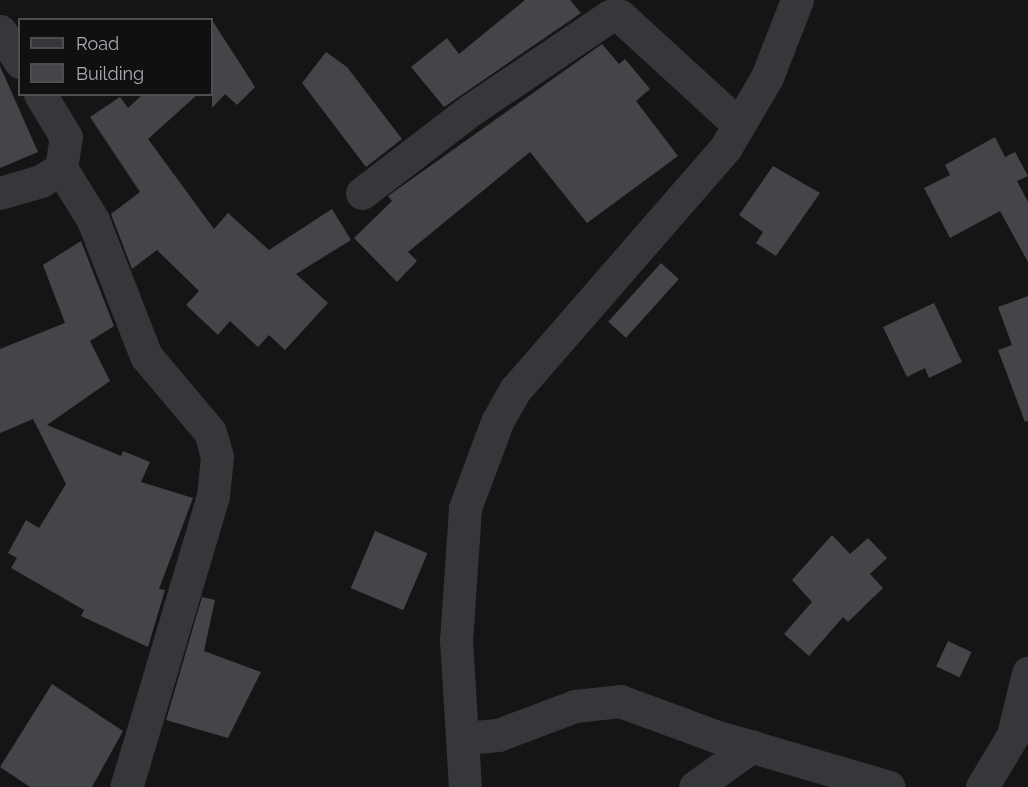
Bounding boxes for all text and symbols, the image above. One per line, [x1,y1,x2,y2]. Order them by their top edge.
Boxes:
legend [18,18,213,96]
text: Road [76,33,119,54]
text: Building [76,63,144,84]

